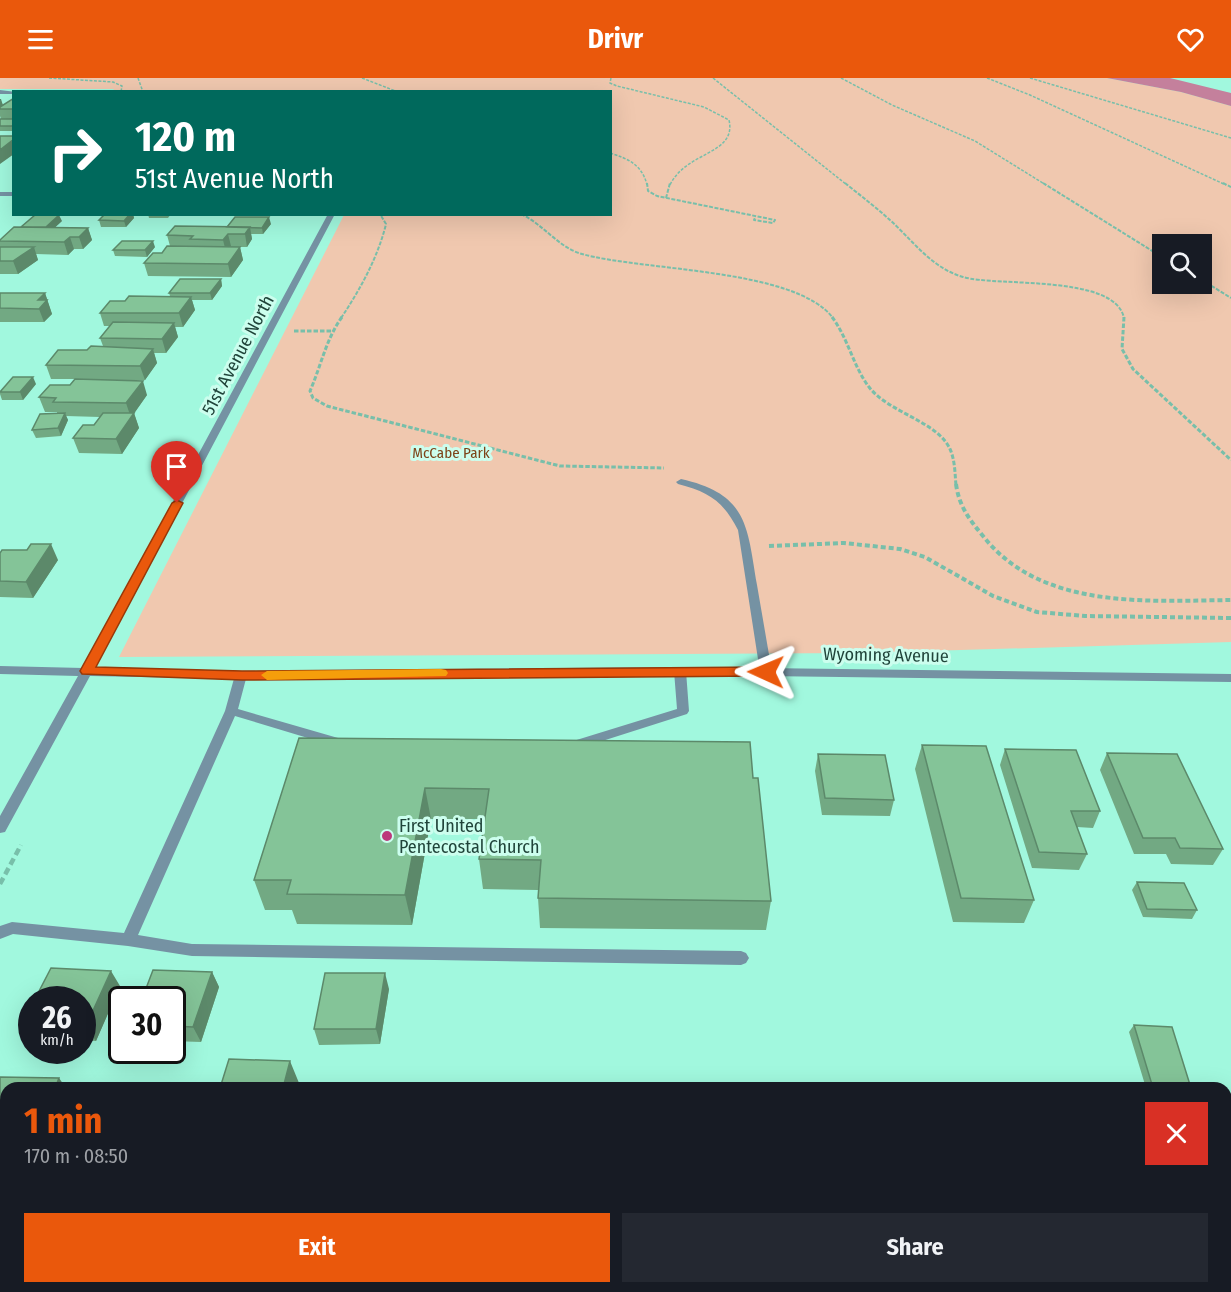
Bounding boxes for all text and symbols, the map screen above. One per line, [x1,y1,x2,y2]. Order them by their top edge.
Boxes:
icon: menu [24,23,57,56]
text: Drivr [588,23,643,55]
icon: heart [1174,23,1207,56]
text: 120 m [135,112,236,162]
icon: right [36,114,114,192]
text: 51st Avenue North [135,163,334,195]
map controls [1152,234,1212,294]
button: search [1152,234,1212,294]
street label: 51st Avenue North [197,291,279,419]
pin [151,441,202,503]
park label: McCabe Park [412,444,490,462]
icon: arrive [160,450,193,483]
position arrow [734,640,798,704]
street label: Wyoming Avenue [823,643,949,667]
place label: First United Pentecostal Church [399,815,540,858]
marker: First United Pentecostal Church [380,829,394,843]
speed limit sign: 30 [108,986,186,1064]
text: 26 [42,1000,72,1036]
text: km/h [40,1031,74,1049]
text: 1 min [24,1099,102,1143]
button: close [1145,1102,1208,1165]
text: 170 m · 08:50 [24,1144,128,1168]
button: Exit [24,1213,610,1282]
button: Share [622,1213,1208,1282]

